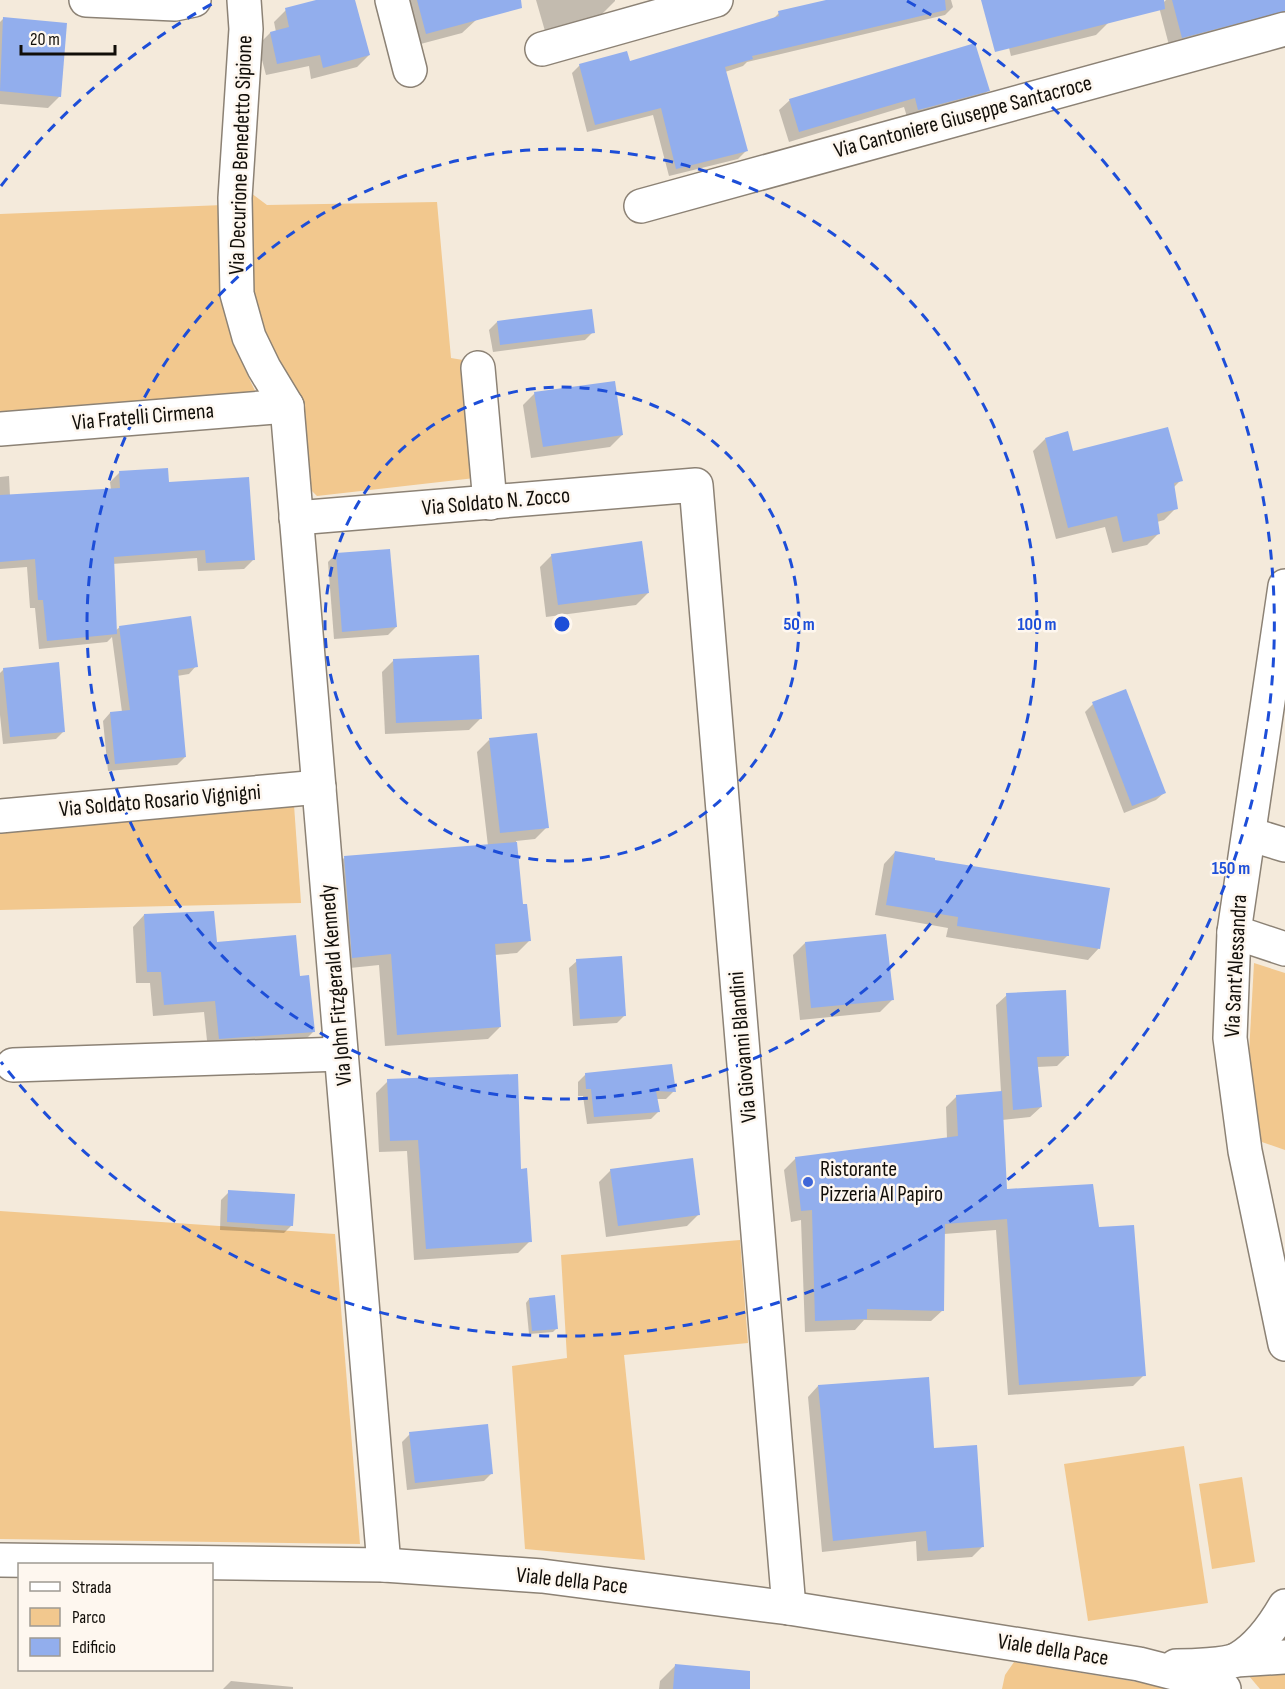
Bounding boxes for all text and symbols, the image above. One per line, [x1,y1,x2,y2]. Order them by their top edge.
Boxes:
scale bar [21,18,116,56]
text: 20 m [30,29,60,50]
street label: Via Decurione Benedetto Sipione [223,35,259,275]
street label: Via Cantoniere Giuseppe Santacroce [831,70,1095,164]
street label: Via Fratelli Cirmena [71,397,215,437]
street label: Via Soldato N. Zocco [421,482,571,522]
centre of rings [552,614,572,634]
text: 50 m [783,614,815,635]
text: 100 m [1018,614,1057,635]
street label: Via Soldato Rosario Vignigni [58,779,262,823]
text: 150 m [1212,858,1250,879]
street label: Via John Fitzgerald Kennedy [314,883,358,1087]
street label: Via Sant'Alessandra [1219,894,1253,1038]
street label: Via Giovanni Blandini [723,970,763,1124]
place label: Ristorante Pizzeria Al Papiro [820,1156,943,1208]
marker: Ristorante Pizzeria Al Papiro [801,1175,815,1189]
street label: Viale della Pace [515,1562,629,1600]
legend [18,1563,213,1671]
text: Strada [72,1577,112,1598]
text: Parco [72,1607,106,1628]
street label: Viale della Pace [996,1628,1110,1672]
text: Edificio [72,1637,116,1658]

